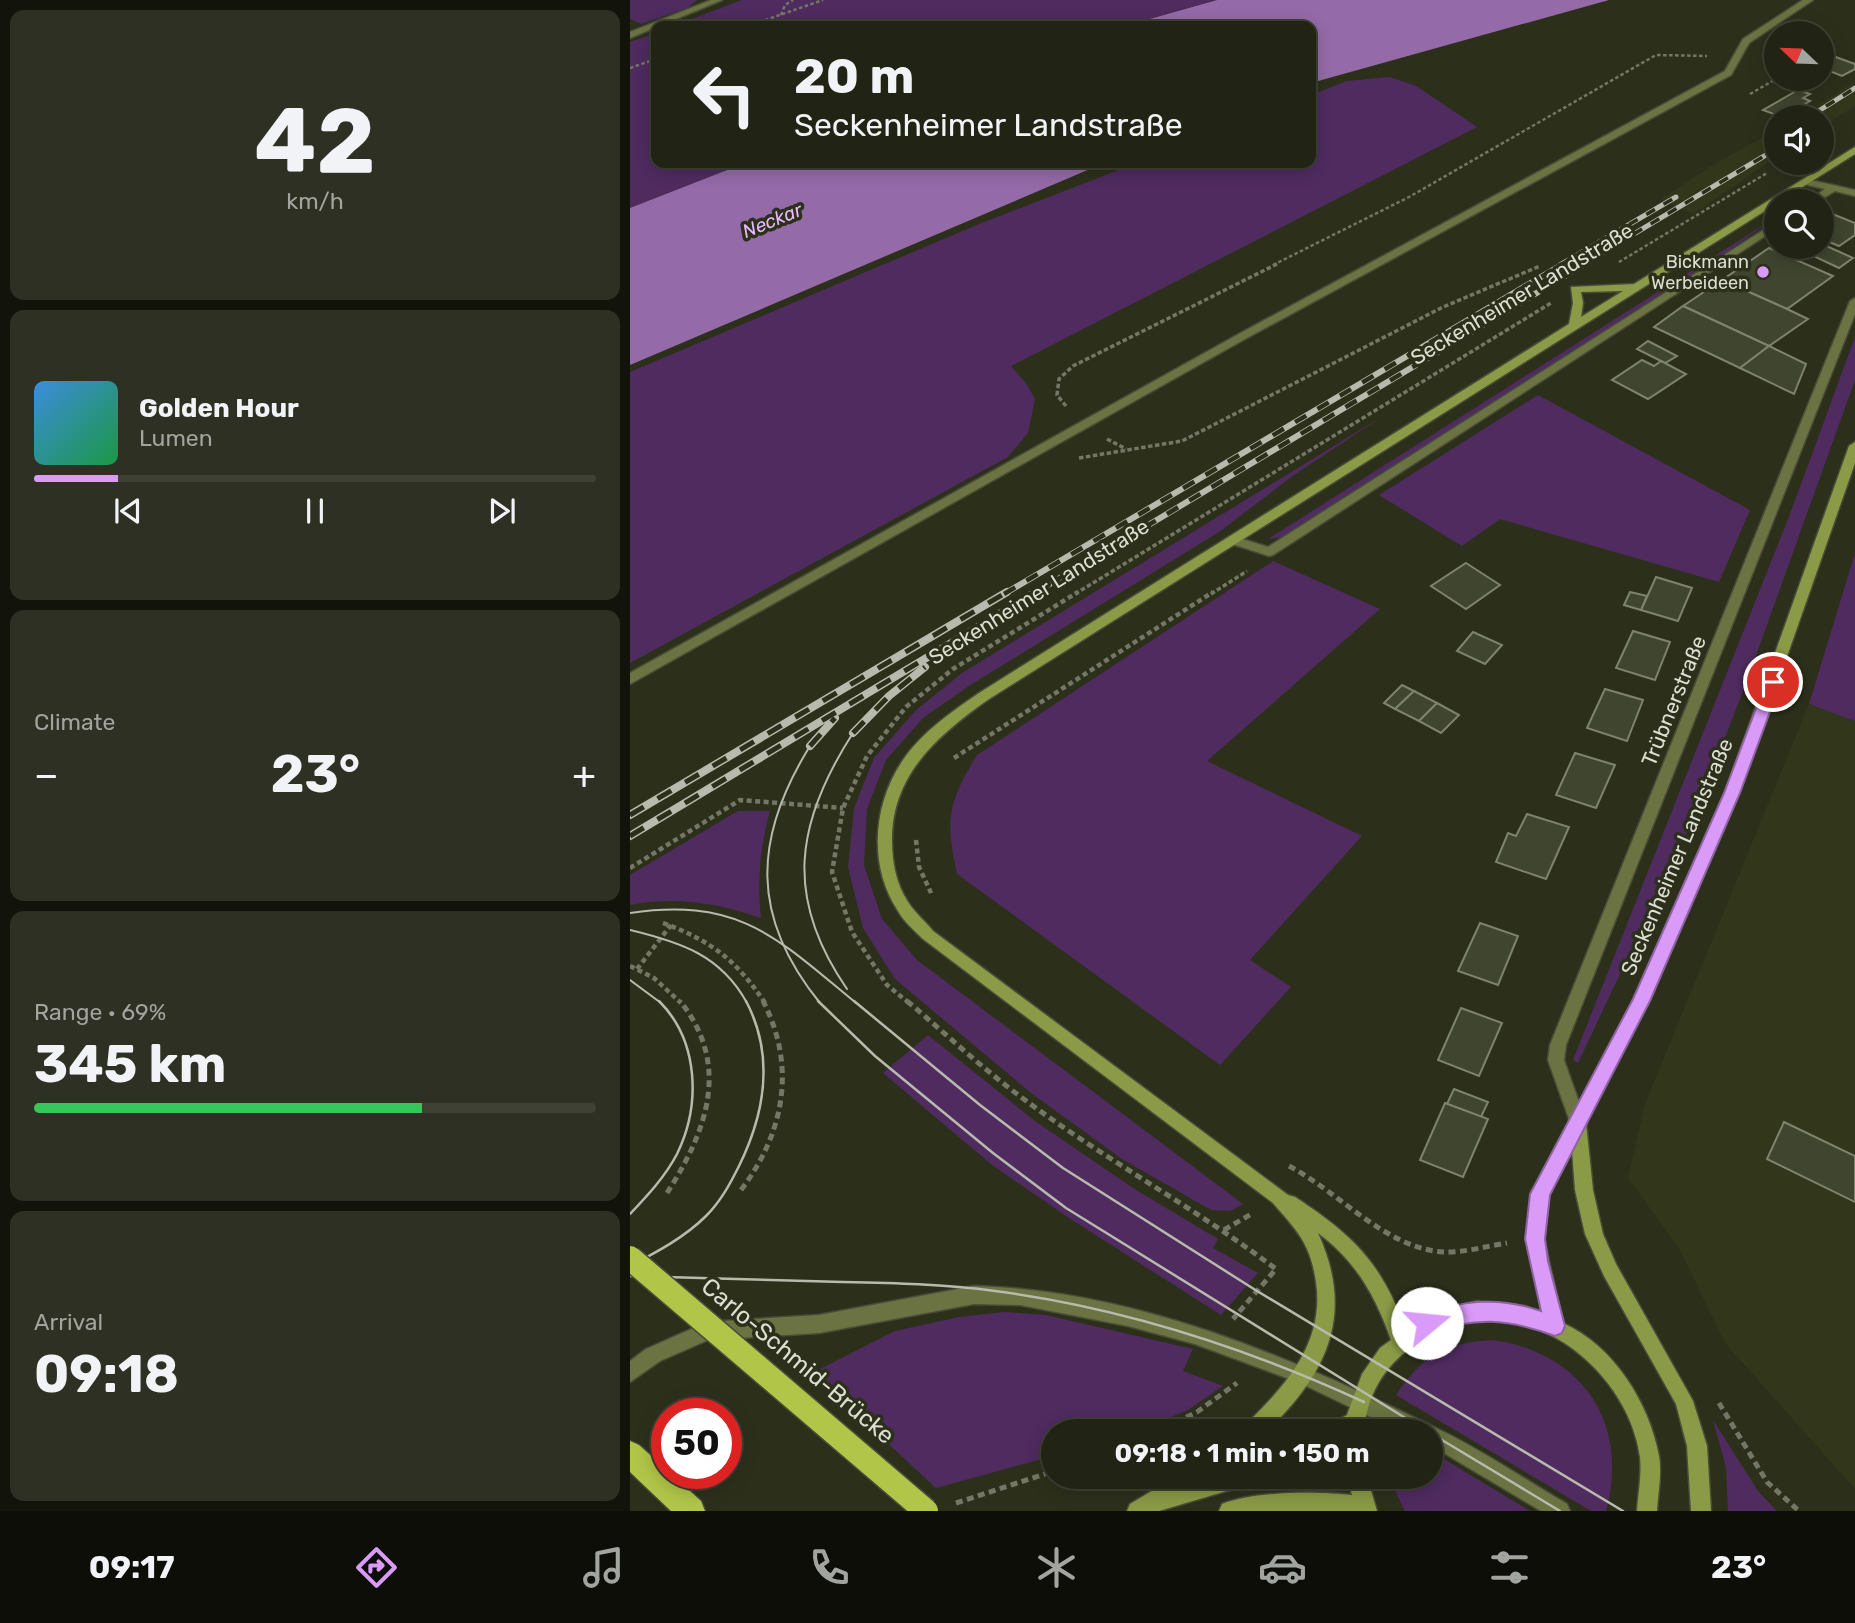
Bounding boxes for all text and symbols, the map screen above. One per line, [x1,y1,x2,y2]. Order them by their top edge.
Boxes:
north arrow [1764,21,1834,91]
map controls [1764,21,1834,259]
text: 20 m [794,47,915,105]
icon: left [679,49,770,140]
text: 42 [254,87,376,195]
button: sound [1764,105,1834,175]
text: Seckenheimer Landstraße [794,106,1183,144]
text: km/h [286,187,344,215]
button: search [1764,189,1834,259]
water label: Neckar [739,198,806,243]
street label: Seckenheimer Landstraße [1406,217,1637,370]
place label: Bickmann Werbeideen [1651,251,1749,294]
marker: Bickmann Werbeideen [1755,264,1771,280]
text: Golden Hour [139,393,299,424]
text: Lumen [139,424,213,452]
icon: previous [109,492,147,530]
icon: pause [296,492,334,530]
icon: next [483,492,521,530]
street label: Seckenheimer Landstraße [924,513,1153,670]
street label: Trübnerstraße [1636,632,1711,770]
pin [1743,652,1803,712]
icon: arrive [1754,663,1792,701]
text: Climate [34,708,115,736]
street label: Seckenheimer Landstraße [1615,735,1738,979]
text: 23° [271,743,360,805]
text: − [34,752,59,798]
text: + [572,752,596,798]
text: Range · 69% [34,998,166,1026]
text: 345 km [34,1033,227,1095]
street label: Carlo-Schmid-Brücke [696,1272,900,1450]
position arrow [1390,1286,1464,1360]
text: Arrival [34,1308,103,1336]
text: 09:18 [34,1343,179,1405]
speed limit sign: 50 [651,1398,742,1489]
text: 09:18 · 1 min · 150 m [1115,1438,1369,1469]
icon: directions [352,1543,401,1592]
icon: music [579,1543,628,1592]
icon: phone [805,1543,854,1592]
icon: climate [1032,1543,1081,1592]
icon: car [1258,1543,1307,1592]
icon: filters [1485,1543,1534,1592]
text: 09:17 [89,1548,175,1586]
text: 23° [1711,1548,1766,1586]

